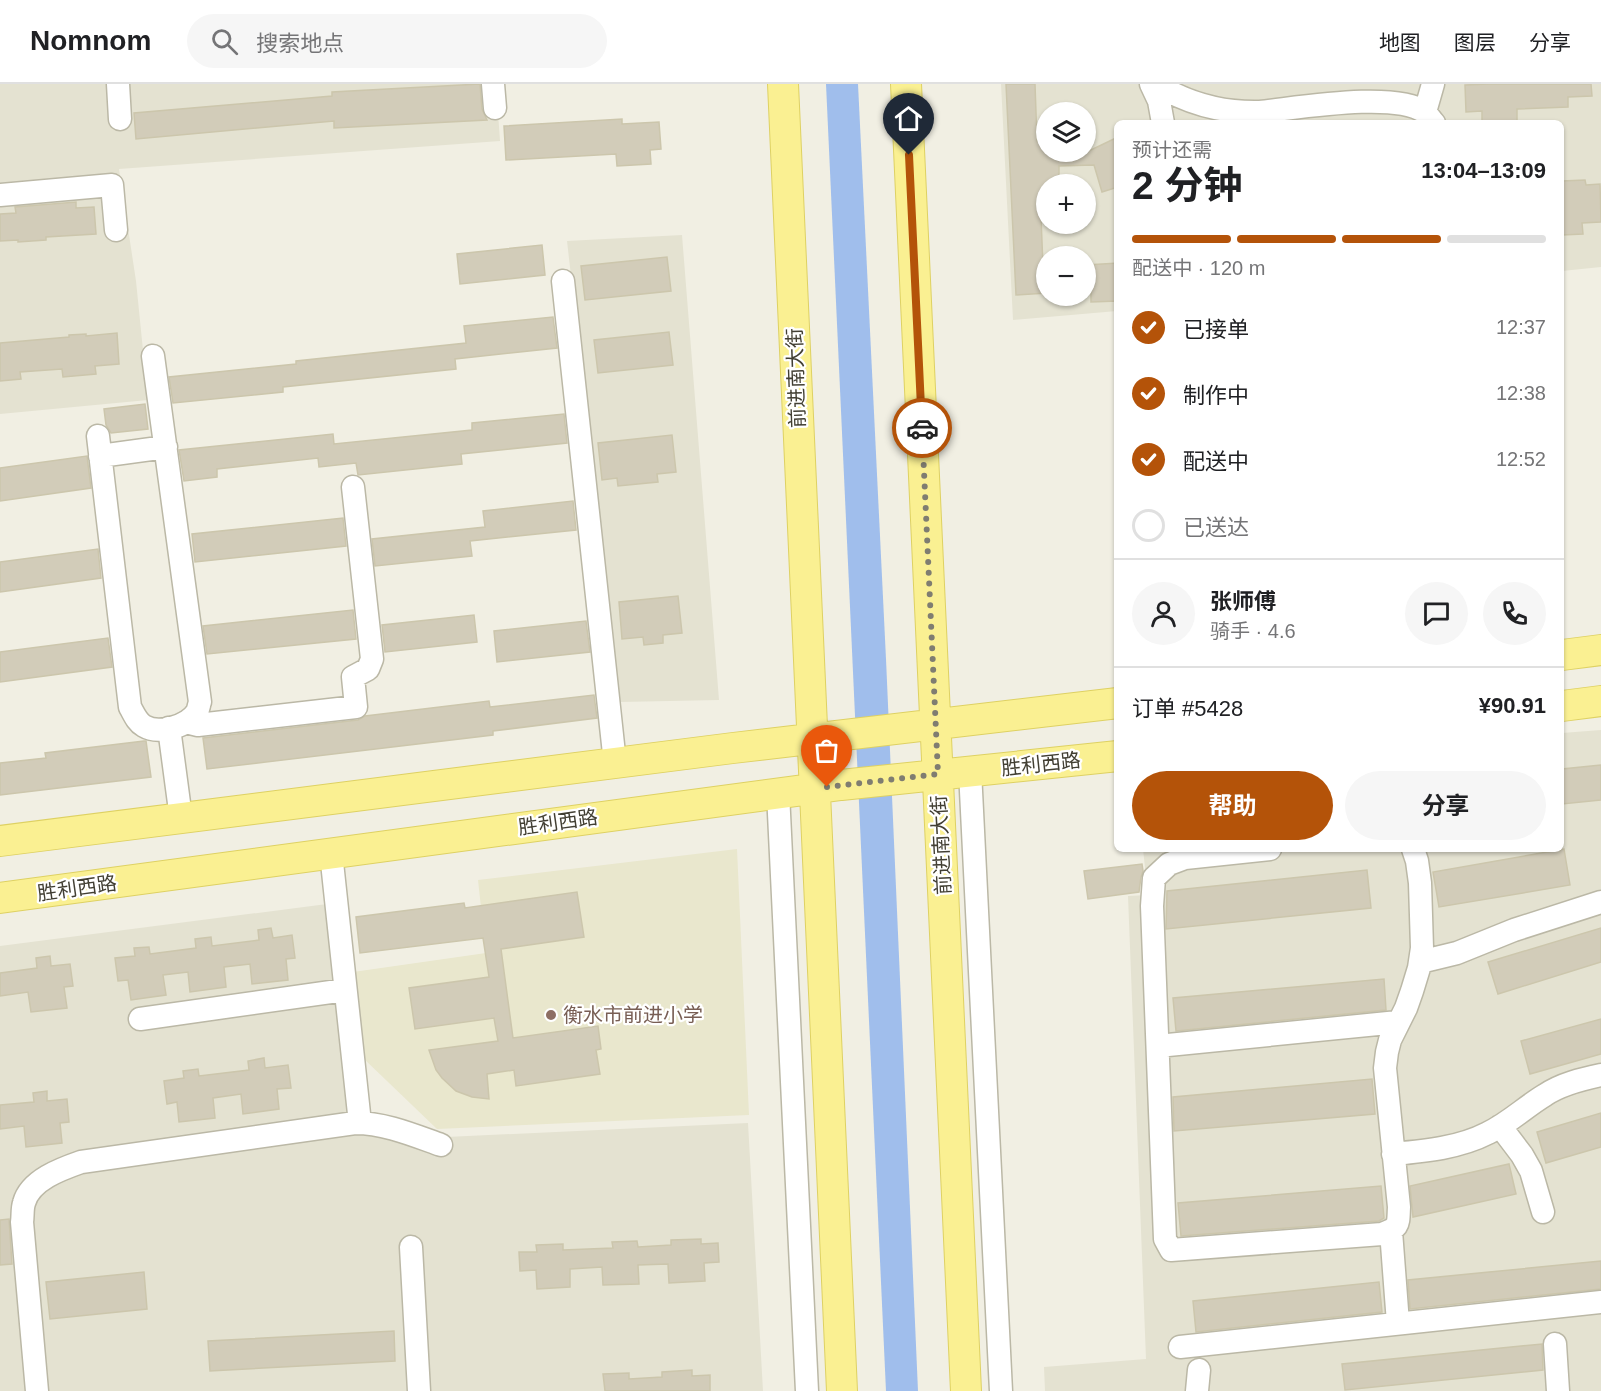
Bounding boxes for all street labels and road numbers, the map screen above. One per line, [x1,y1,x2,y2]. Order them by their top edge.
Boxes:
street label: 前进南大街 [783,328,809,428]
street label: 胜利西路 [1000,749,1082,779]
street label: 前进南大街 [927,794,955,896]
street label: 胜利西路 [517,806,599,838]
street label: 胜利西路 [36,872,118,904]

